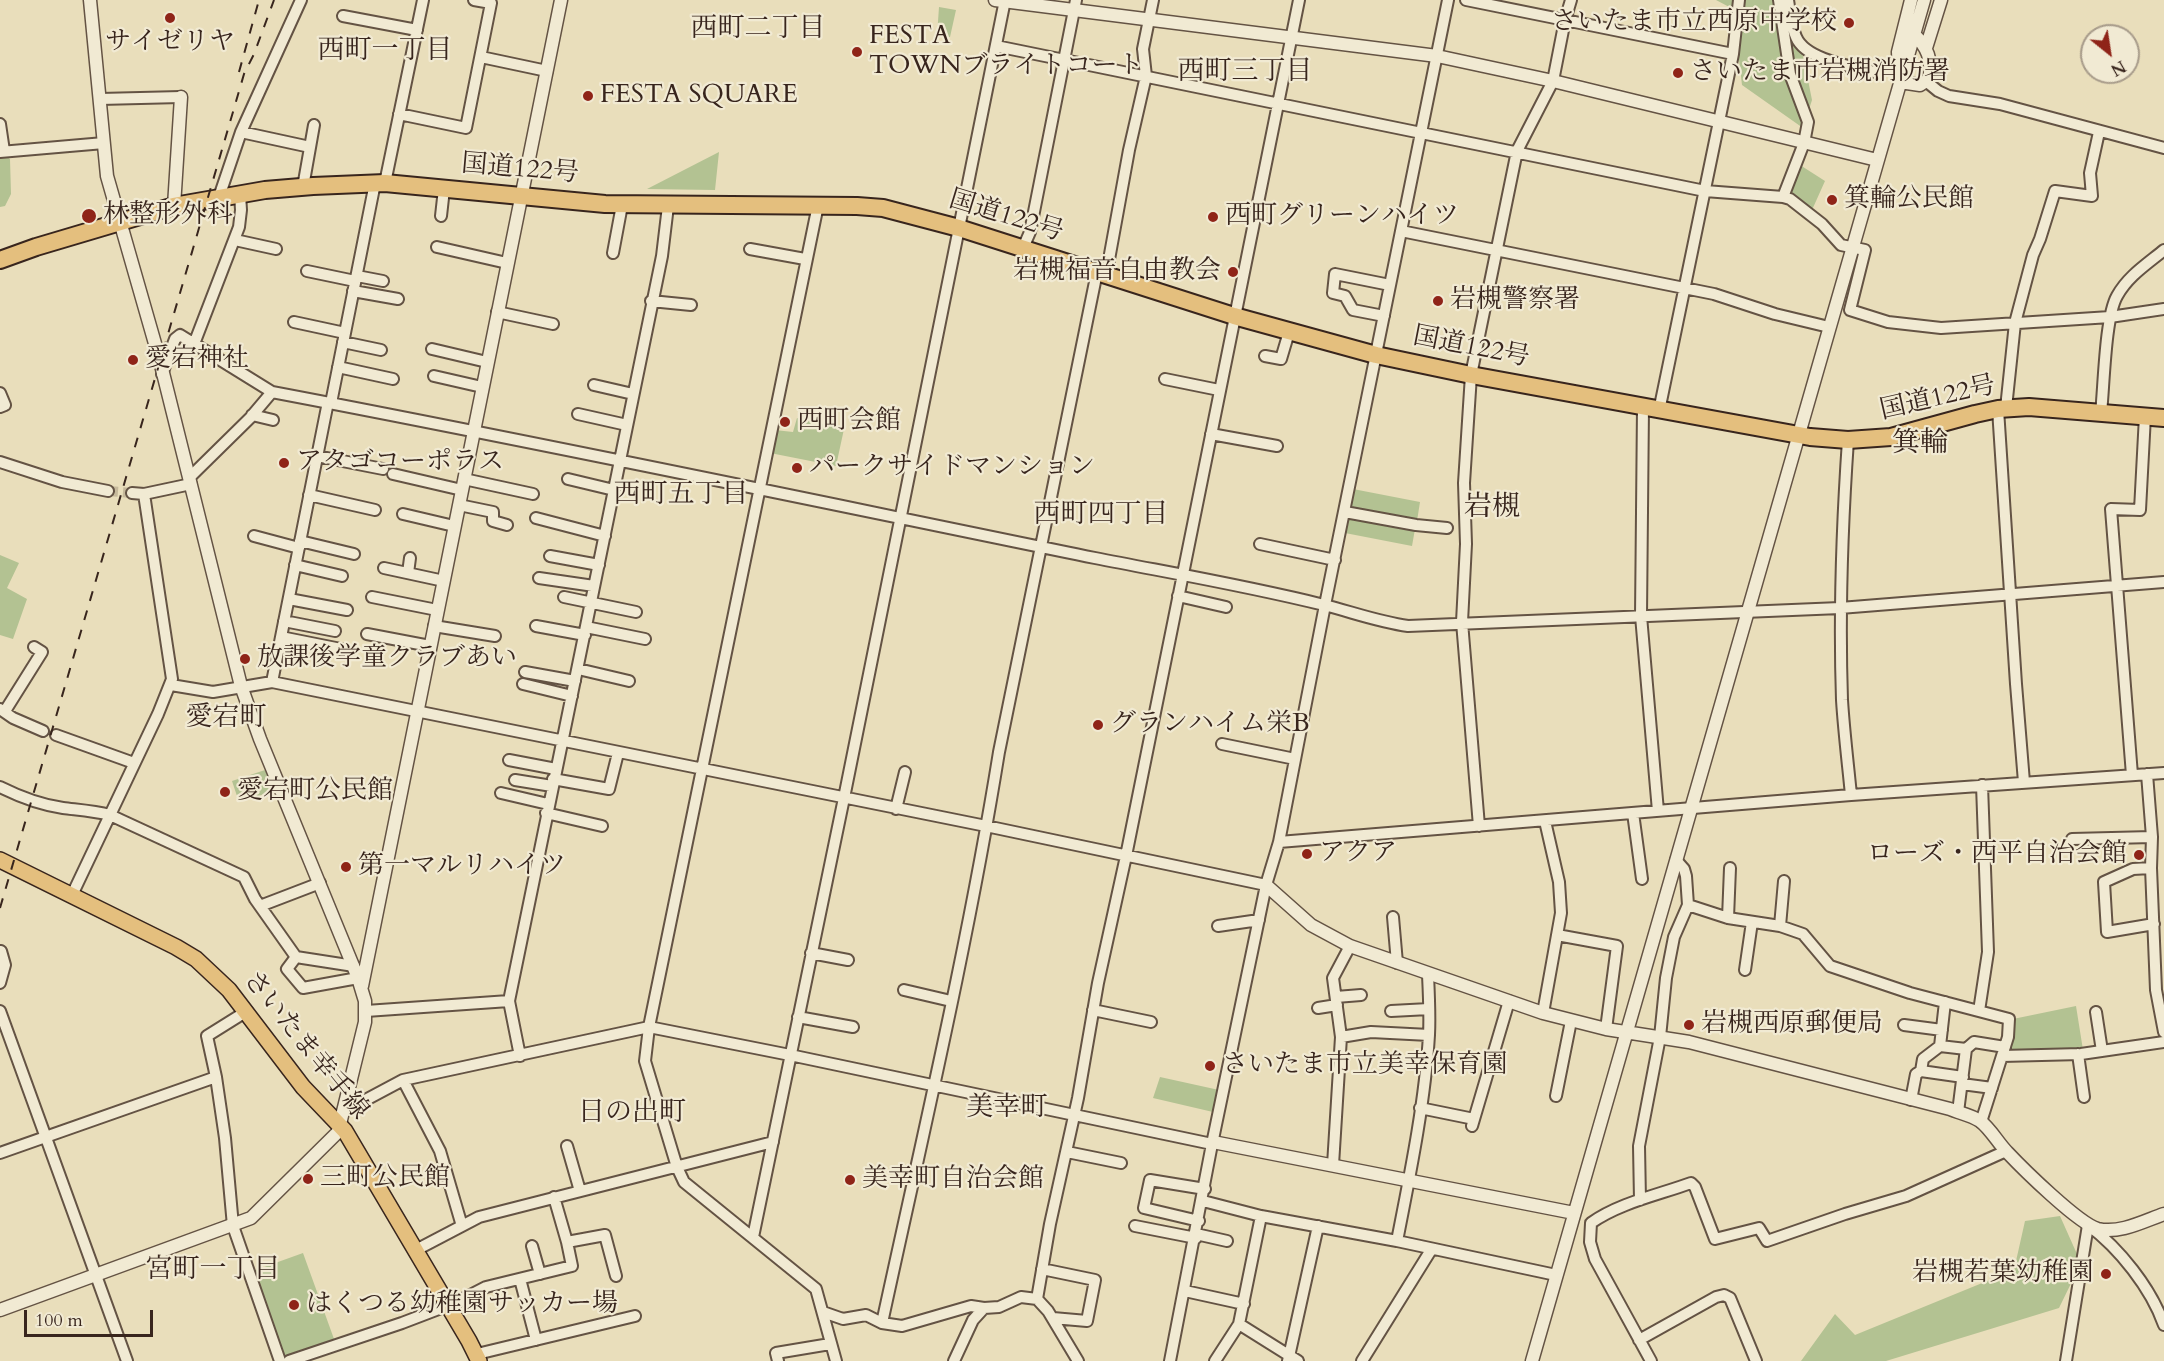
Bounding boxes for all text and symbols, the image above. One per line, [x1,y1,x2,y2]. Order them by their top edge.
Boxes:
place label: さいたま市立西原中学校 [1551,7,1837,39]
marker: サイゼリヤ [163,11,177,25]
district label: 西町二丁目 [691,14,825,46]
marker: さいたま市立西原中学校 [1842,16,1856,30]
place label: FESTA TOWNブライトコート [869,21,1143,82]
north arrow [2080,24,2140,84]
place label: サイゼリヤ [105,27,235,59]
district label: 西町一丁目 [318,36,452,68]
marker: FESTA TOWNブライトコート [850,45,864,59]
text: N [2106,55,2130,81]
district label: 西町三丁目 [1178,57,1312,89]
place label: さいたま市岩槻消防署 [1690,57,1950,89]
marker: さいたま市岩槻消防署 [1671,66,1685,80]
place label: FESTA SQUARE [600,80,798,112]
marker: FESTA SQUARE [581,89,595,103]
street label: 国道122号 [460,149,580,191]
place label: 箕輪公民館 [1844,184,1974,216]
street label: 国道122号 [945,185,1067,249]
marker: 箕輪公民館 [1825,193,1839,207]
place label: 林整形外科 [103,200,233,232]
place label: 西町グリーンハイツ [1225,201,1459,233]
marker: 林整形外科 [80,207,98,225]
marker: 西町グリーンハイツ [1206,210,1220,224]
place label: 岩槻福音自由教会 [1013,256,1221,288]
marker: 岩槻福音自由教会 [1226,265,1240,279]
place label: 岩槻警察署 [1450,285,1580,317]
marker: 岩槻警察署 [1431,294,1445,308]
street label: 国道122号 [1410,321,1532,375]
place label: 愛宕神社 [145,344,249,376]
marker: 愛宕神社 [126,353,140,367]
street label: 国道122号 [1877,371,1999,427]
place label: 西町会館 [797,406,901,438]
marker: 西町会館 [778,415,792,429]
district label: 箕輪 [1892,428,1948,462]
place label: アタゴコーポラス [296,447,504,479]
place label: パークサイドマンション [809,452,1095,484]
marker: アタゴコーポラス [277,456,291,470]
marker: パークサイドマンション [790,461,804,475]
district label: 西町五丁目 [614,480,748,512]
district label: 岩槻 [1464,492,1520,526]
district label: 西町四丁目 [1034,500,1168,532]
place label: 放課後学童クラブあい [257,643,517,675]
marker: 放課後学童クラブあい [238,652,252,666]
district label: 愛宕町 [186,703,266,735]
place label: グランハイム栄B [1110,709,1310,741]
marker: グランハイム栄B [1091,718,1105,732]
place label: 愛宕町公民館 [237,776,393,808]
marker: 愛宕町公民館 [218,785,232,799]
place label: アクア [1319,838,1397,870]
place label: ローズ・西平自治会館 [1867,839,2127,871]
marker: アクア [1300,847,1314,861]
marker: ローズ・西平自治会館 [2132,848,2146,862]
place label: 第一マルリハイツ [358,851,566,883]
marker: 第一マルリハイツ [339,860,353,874]
street label: さいたま幸手線 [236,965,374,1127]
place label: 岩槻西原郵便局 [1701,1009,1883,1041]
marker: 岩槻西原郵便局 [1682,1018,1696,1032]
place label: さいたま市立美幸保育園 [1222,1050,1508,1082]
marker: さいたま市立美幸保育園 [1203,1059,1217,1073]
district label: 美幸町 [967,1093,1047,1125]
district label: 日の出町 [578,1098,686,1130]
place label: 三町公民館 [320,1163,450,1195]
place label: 美幸町自治会館 [862,1164,1044,1196]
marker: 三町公民館 [301,1172,315,1186]
marker: 美幸町自治会館 [843,1173,857,1187]
district label: 宮町一丁目 [146,1255,280,1287]
place label: 岩槻若葉幼稚園 [1912,1258,2094,1290]
marker: 岩槻若葉幼稚園 [2099,1267,2113,1281]
place label: はくつる幼稚園サッカー場 [306,1289,618,1321]
scale bar [27,1298,156,1336]
marker: はくつる幼稚園サッカー場 [287,1298,301,1312]
text: 100 m [35,1308,83,1333]

